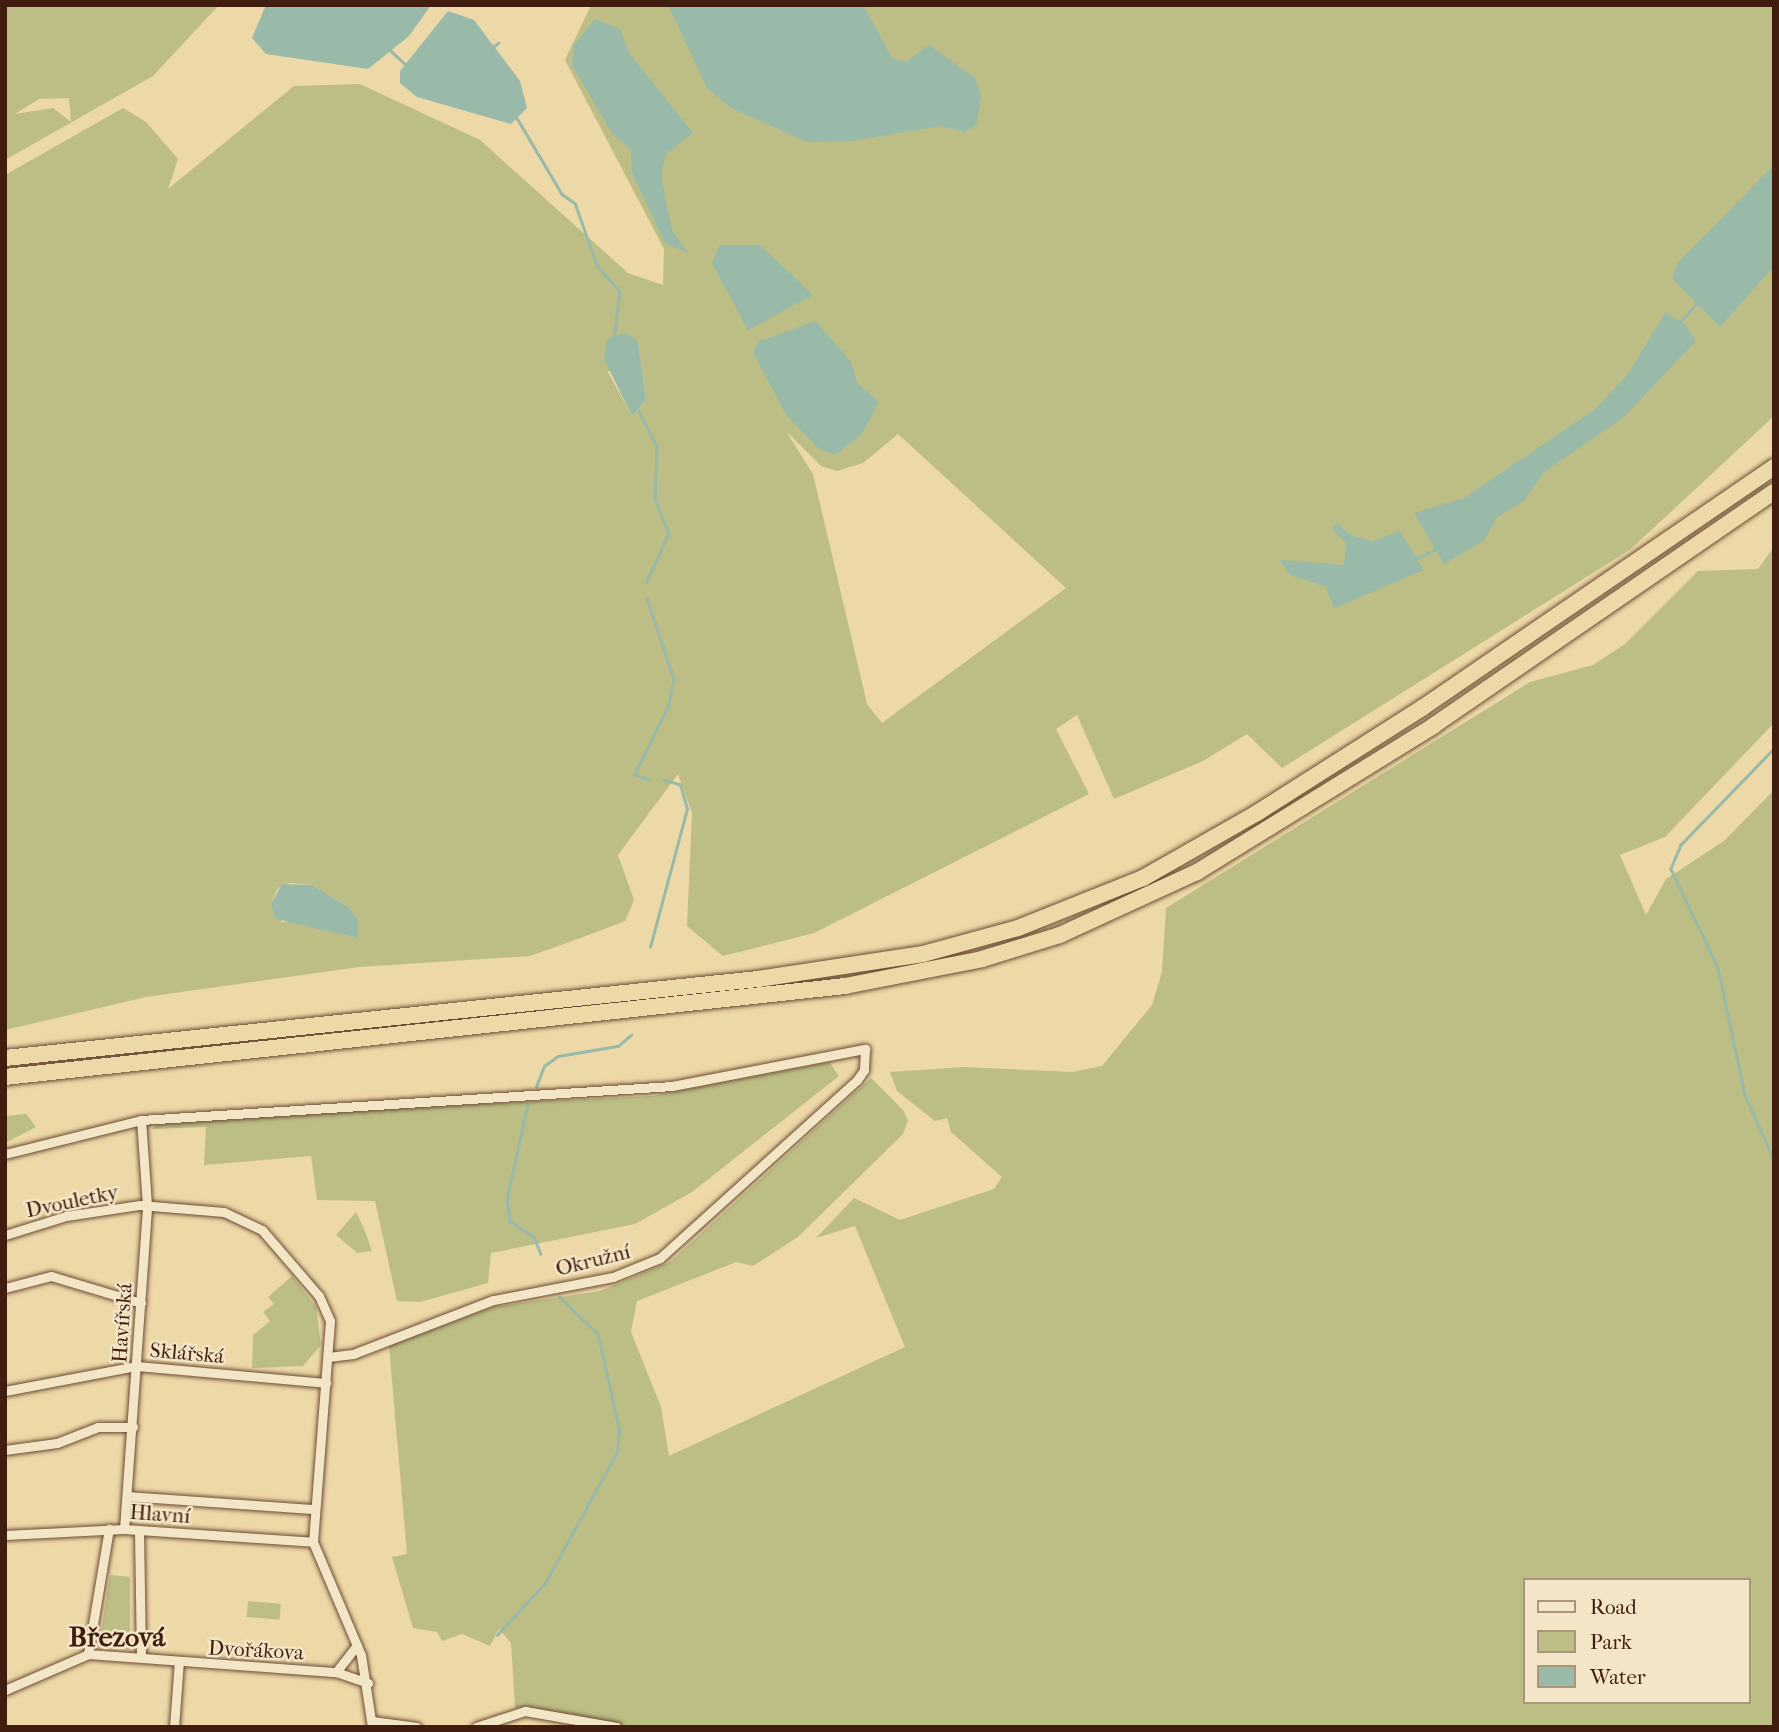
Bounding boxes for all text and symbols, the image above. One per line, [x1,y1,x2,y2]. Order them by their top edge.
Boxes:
street label: Dvouletky [23,1179,121,1223]
street label: Okružní [553,1239,633,1281]
street label: Havířská [107,1282,137,1364]
street label: Sklářská [149,1337,225,1369]
street label: Hlavní [129,1499,191,1529]
legend [1524,1578,1751,1704]
text: Road [1590,1595,1637,1619]
district label: Březová [69,1620,165,1654]
text: Park [1590,1630,1632,1654]
street label: Dvořákova [207,1635,305,1665]
text: Water [1590,1665,1646,1689]

